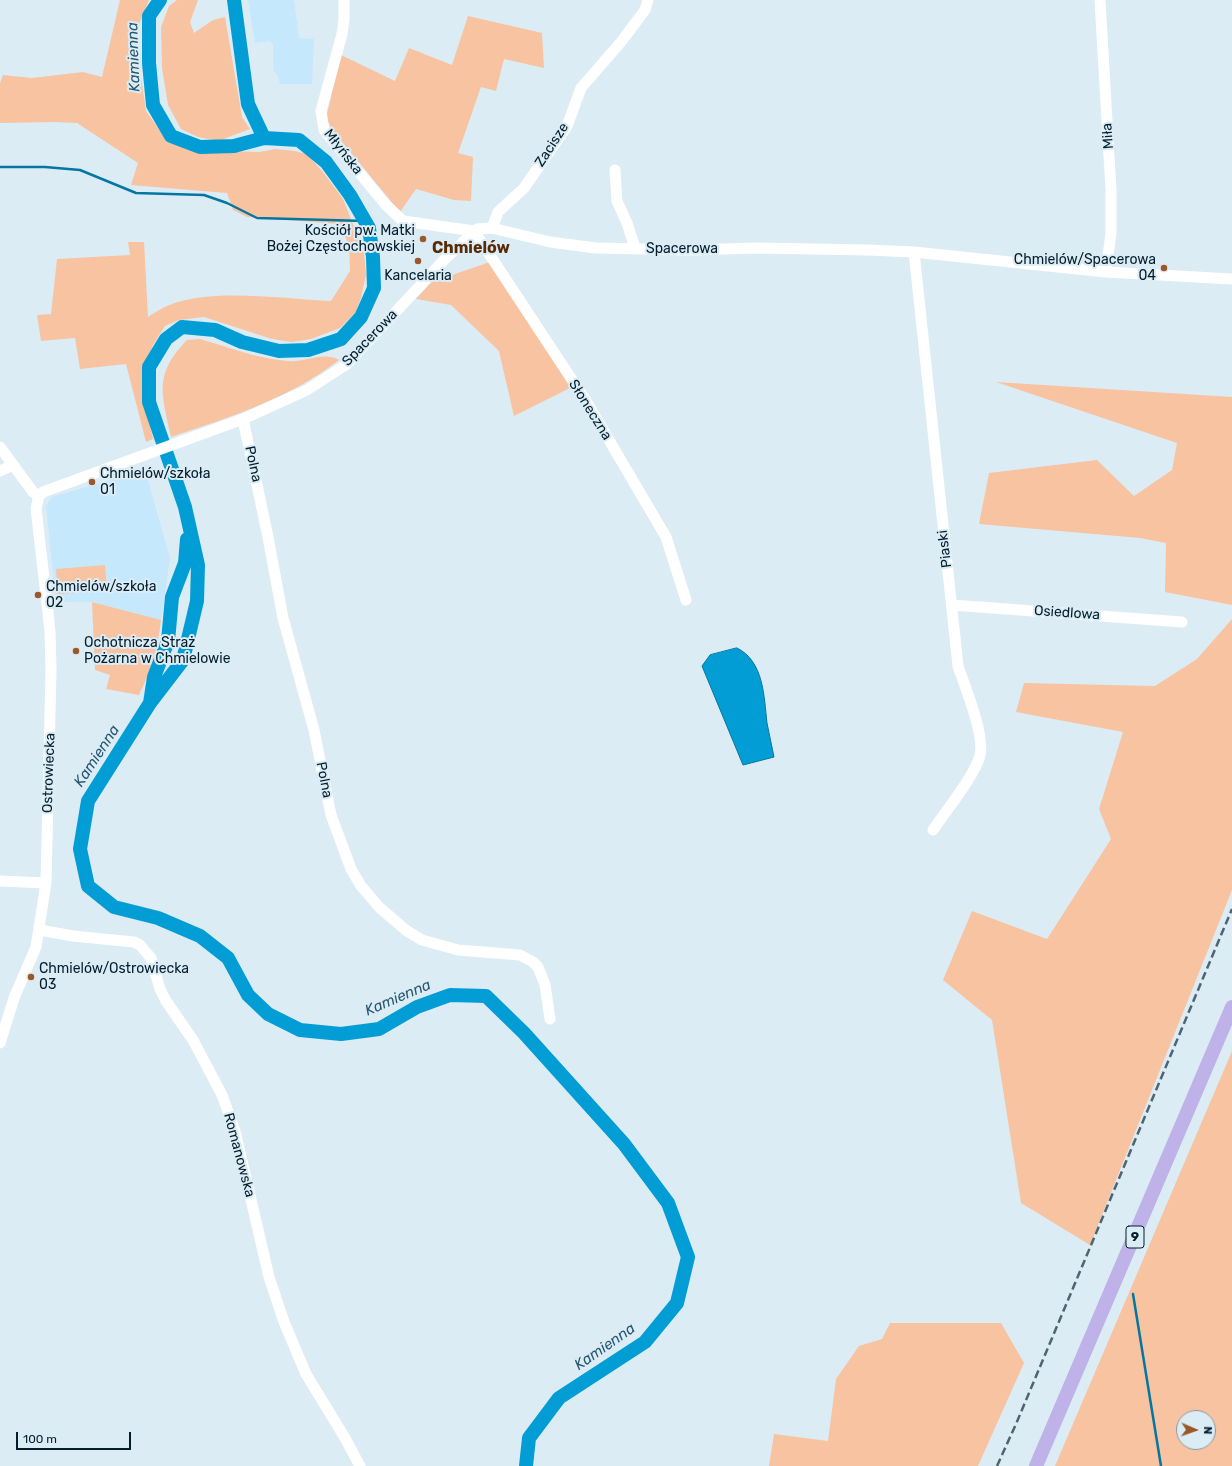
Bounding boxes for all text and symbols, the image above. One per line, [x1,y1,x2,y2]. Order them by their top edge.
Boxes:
water label: Kamienna [124,22,144,92]
street label: Zacisze [532,120,572,170]
street label: Miła [1099,122,1117,150]
street label: Młyńska [320,126,366,178]
place label: Kościół pw. Matki Bożej Częstochowskiej [267,223,415,256]
marker: Kościół pw. Matki Bożej Częstochowskiej [418,234,428,244]
district label: Chmielów [432,238,510,258]
street label: Spacerowa [646,241,718,257]
place label: Chmielów/Spacerowa 04 [1014,252,1156,284]
marker: Kancelaria [413,256,423,266]
marker: Chmielów/Spacerowa 04 [1159,263,1169,273]
place label: Kancelaria [384,268,452,284]
street label: Spacerowa [339,306,401,370]
street label: Słoneczna [565,377,615,443]
street label: Polna [241,444,265,484]
place label: Chmielów/szkoła 01 [100,466,210,498]
marker: Chmielów/szkoła 01 [87,477,97,487]
street label: Piaski [934,529,956,569]
place label: Chmielów/szkoła 02 [46,579,156,612]
marker: Chmielów/szkoła 02 [33,590,43,600]
street label: Osiedlowa [1033,602,1101,624]
place label: Ochotnicza Straż Pożarna w Chmielowie [84,635,231,668]
marker: Ochotnicza Straż Pożarna w Chmielowie [71,646,81,656]
water label: Kamienna [70,722,124,790]
street label: Ostrowiecka [39,733,59,813]
street label: Polna [312,760,336,800]
place label: Chmielów/Ostrowiecka 03 [39,961,189,994]
marker: Chmielów/Ostrowiecka 03 [26,972,36,982]
water label: Kamienna [362,976,434,1020]
street label: Romanowska [220,1111,258,1199]
road number: 9 [1126,1226,1144,1248]
water label: Kamienna [571,1320,639,1374]
north arrow [1176,1410,1216,1450]
scale bar [18,1424,133,1450]
text: N [1201,1426,1214,1435]
text: 100 m [23,1432,57,1446]

